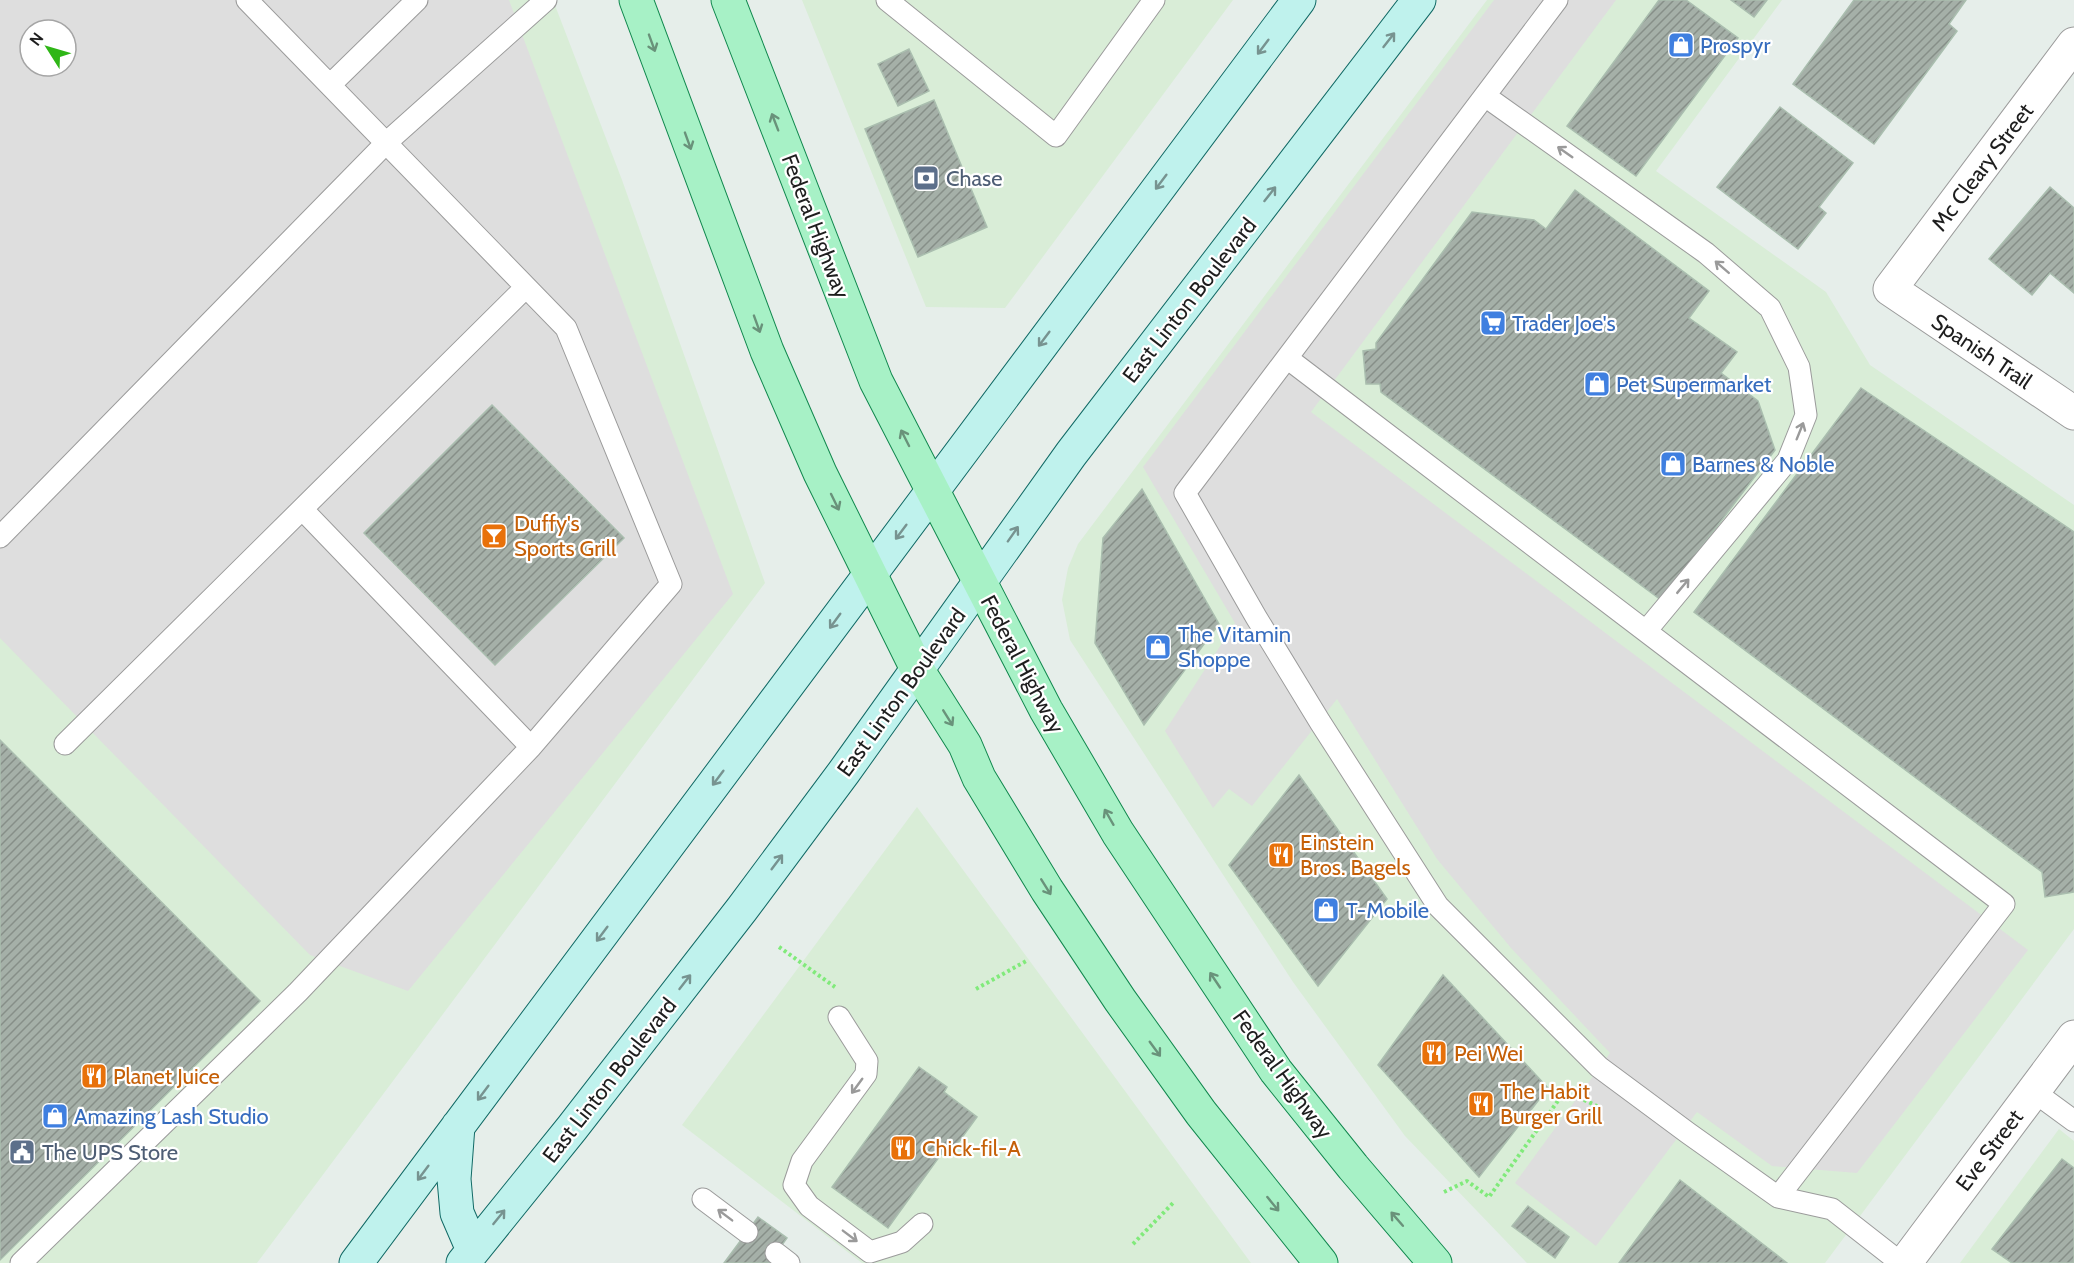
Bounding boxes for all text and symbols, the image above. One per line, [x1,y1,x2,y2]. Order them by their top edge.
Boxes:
north arrow [18,18,78,78]
text: N [25,29,47,50]
shop icon: Prospyr [1666,30,1696,60]
one-way arrow [1382,32,1395,48]
place label: Prospyr [1700,32,1770,59]
one-way arrow [647,33,658,52]
one-way arrow [1257,38,1270,54]
street label: Mc Cleary Street [1926,98,2039,236]
one-way arrow [769,113,780,132]
one-way arrow [684,131,695,150]
one-way arrow [1557,146,1573,158]
street label: Federal Highway [776,150,855,302]
bank icon: Chase [911,163,941,193]
place label: Chase [946,165,1002,192]
one-way arrow [1155,174,1167,190]
one-way arrow [1264,187,1276,203]
street label: East Linton Boulevard [1117,212,1262,388]
one-way arrow [1715,260,1730,274]
supermarket icon: Trader Joe's [1478,308,1508,338]
street label: Spanish Trail [1926,308,2038,395]
place label: Trader Joe's [1512,310,1616,337]
one-way arrow [752,314,763,333]
one-way arrow [1038,330,1051,346]
shop icon: Pet Supermarket [1582,369,1612,399]
place label: Pet Supermarket [1616,371,1772,398]
one-way arrow [1795,422,1806,441]
one-way arrow [899,430,910,448]
shop icon: Barnes & Noble [1658,449,1688,479]
place label: Barnes & Noble [1692,451,1835,478]
one-way arrow [829,493,841,511]
place label: Duffy's Sports Grill [514,510,617,562]
bar icon: Duffy's Sports Grill [479,521,509,551]
one-way arrow [894,524,907,540]
one-way arrow [1007,527,1019,543]
one-way arrow [1676,579,1690,594]
street label: Federal Highway [975,591,1070,738]
street label: East Linton Boulevard [831,603,972,782]
one-way arrow [828,613,841,629]
place label: The Vitamin Shoppe [1178,621,1291,673]
shop icon: The Vitamin Shoppe [1143,632,1173,662]
one-way arrow [943,709,955,726]
one-way arrow [712,769,725,785]
one-way arrow [1102,809,1114,826]
place label: Einstein Bros. Bagels [1300,829,1411,881]
restaurant icon: Einstein Bros. Bagels [1266,840,1296,870]
one-way arrow [770,855,783,871]
one-way arrow [1040,878,1052,895]
shop icon: T-Mobile [1311,895,1341,925]
place label: T-Mobile [1346,897,1429,924]
one-way arrow [596,926,608,942]
one-way arrow [1209,973,1221,989]
one-way arrow [679,974,692,990]
street label: East Linton Boulevard [537,992,682,1168]
street label: Federal Highway [1227,1005,1338,1144]
restaurant icon: Pei Wei [1419,1038,1449,1068]
one-way arrow [1149,1040,1161,1056]
place label: Pei Wei [1454,1040,1523,1067]
restaurant icon: Planet Juice [79,1061,109,1091]
place label: Planet Juice [113,1063,220,1090]
one-way arrow [851,1078,863,1094]
place label: The Habit Burger Grill [1500,1078,1603,1130]
one-way arrow [477,1085,490,1101]
restaurant icon: The Habit Burger Grill [1466,1089,1496,1119]
shop icon: Amazing Lash Studio [40,1101,70,1131]
place label: Amazing Lash Studio [74,1103,269,1130]
street label: Eve Street [1950,1104,2029,1196]
restaurant icon: Chick-fil-A [888,1133,918,1163]
place label: Chick-fil-A [922,1135,1021,1162]
public building icon: The UPS Store [7,1137,37,1167]
place label: The UPS Store [42,1139,178,1166]
one-way arrow [417,1164,429,1180]
one-way arrow [1266,1196,1279,1212]
one-way arrow [718,1209,734,1222]
one-way arrow [492,1210,506,1225]
one-way arrow [1390,1212,1404,1227]
one-way arrow [841,1230,857,1243]

